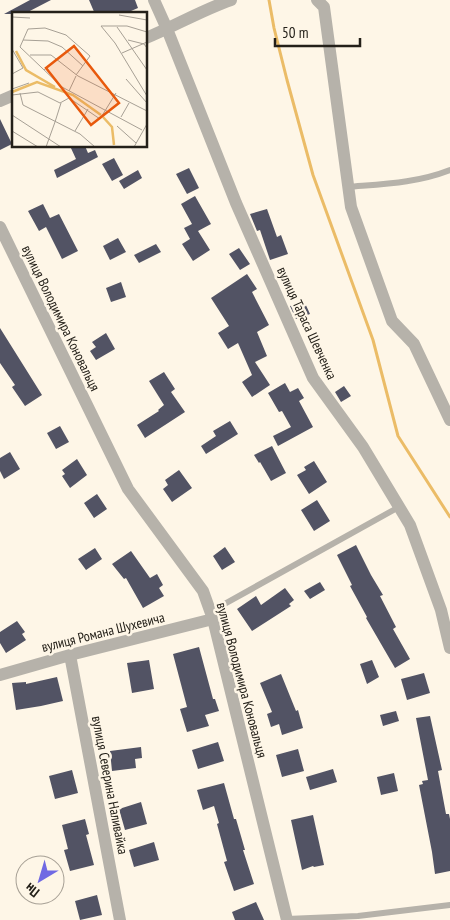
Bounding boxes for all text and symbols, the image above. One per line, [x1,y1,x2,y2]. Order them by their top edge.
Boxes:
inset map [12,12,148,148]
scale bar [275,15,360,47]
text: 50 m [282,23,308,42]
street label: вулиця Володимира Коновальця [18,242,104,394]
street label: вулиця Тараса Шевченка [273,264,341,382]
street label: вулиця Володимира Коновальця [213,600,271,760]
street label: вулиця Романа Шухевича [40,608,166,656]
street label: вулиця Северина Наливайка [88,714,132,856]
north arrow [15,855,65,905]
text: Пн [21,879,43,902]

